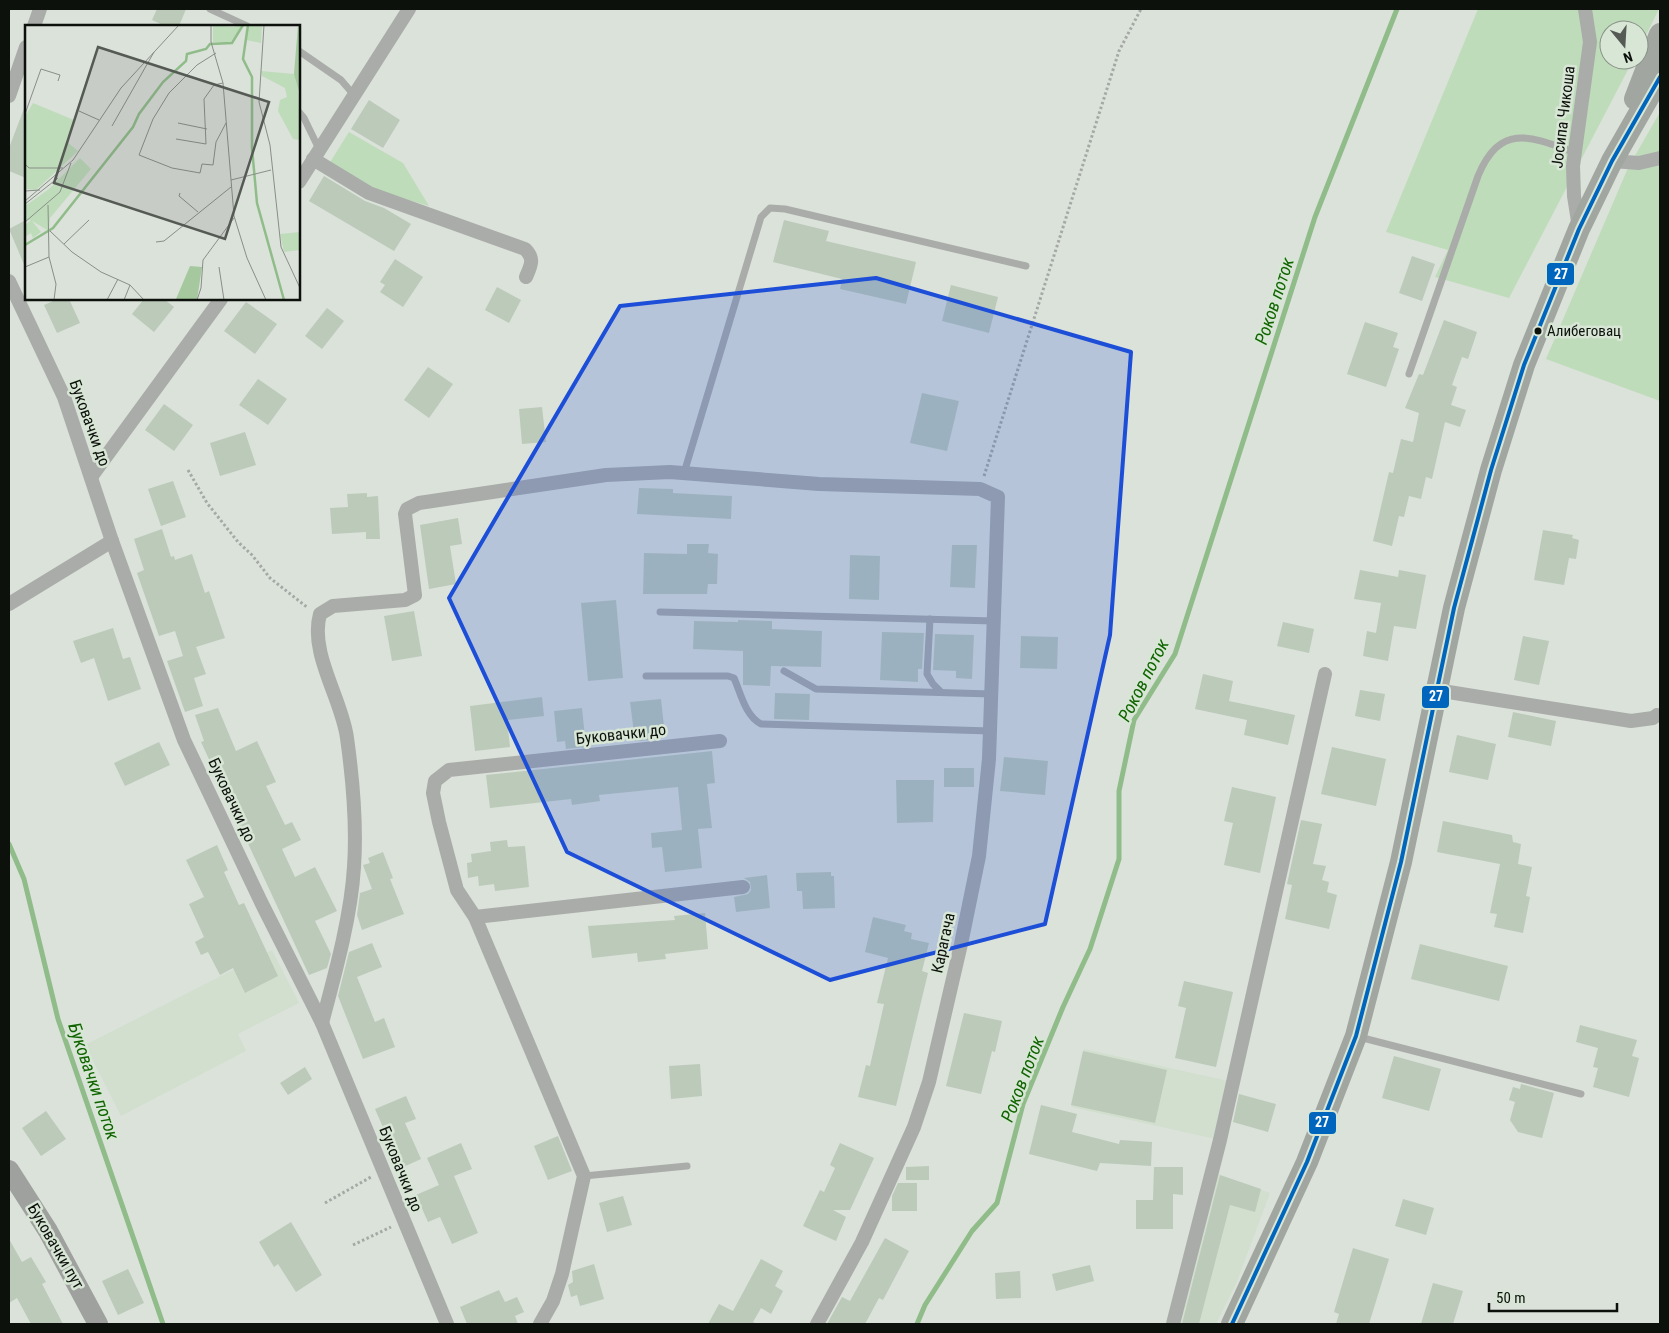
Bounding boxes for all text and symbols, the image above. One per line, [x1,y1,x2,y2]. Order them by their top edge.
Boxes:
north arrow [1599,20,1649,70]
inset map [25,25,300,300]
text: N [1621,48,1635,66]
street label: Јосипа Чикоша [1547,65,1579,169]
water label: Роков поток [1250,254,1298,347]
line badge: 27 [1546,262,1575,286]
text: 27 [1554,266,1568,282]
place label: Алибеговац [1547,322,1621,340]
marker: Алибеговац [1533,326,1543,336]
street label: Буковачки до [66,377,114,469]
water label: Роков поток [1113,635,1173,725]
line badge: 27 [1421,685,1450,709]
text: 27 [1429,688,1443,704]
street label: Буковачки до [575,720,667,748]
street label: Буковачки до [204,755,260,845]
street label: Карагача [927,911,959,975]
water label: Буковачки поток [64,1020,124,1143]
water label: Роков поток [996,1033,1048,1125]
line badge: 27 [1308,1111,1337,1135]
text: 27 [1315,1114,1329,1130]
street label: Буковачки до [375,1123,427,1215]
street label: Буковачки пут [24,1200,88,1292]
scale bar [1489,1280,1616,1312]
text: 50 m [1496,1289,1526,1307]

